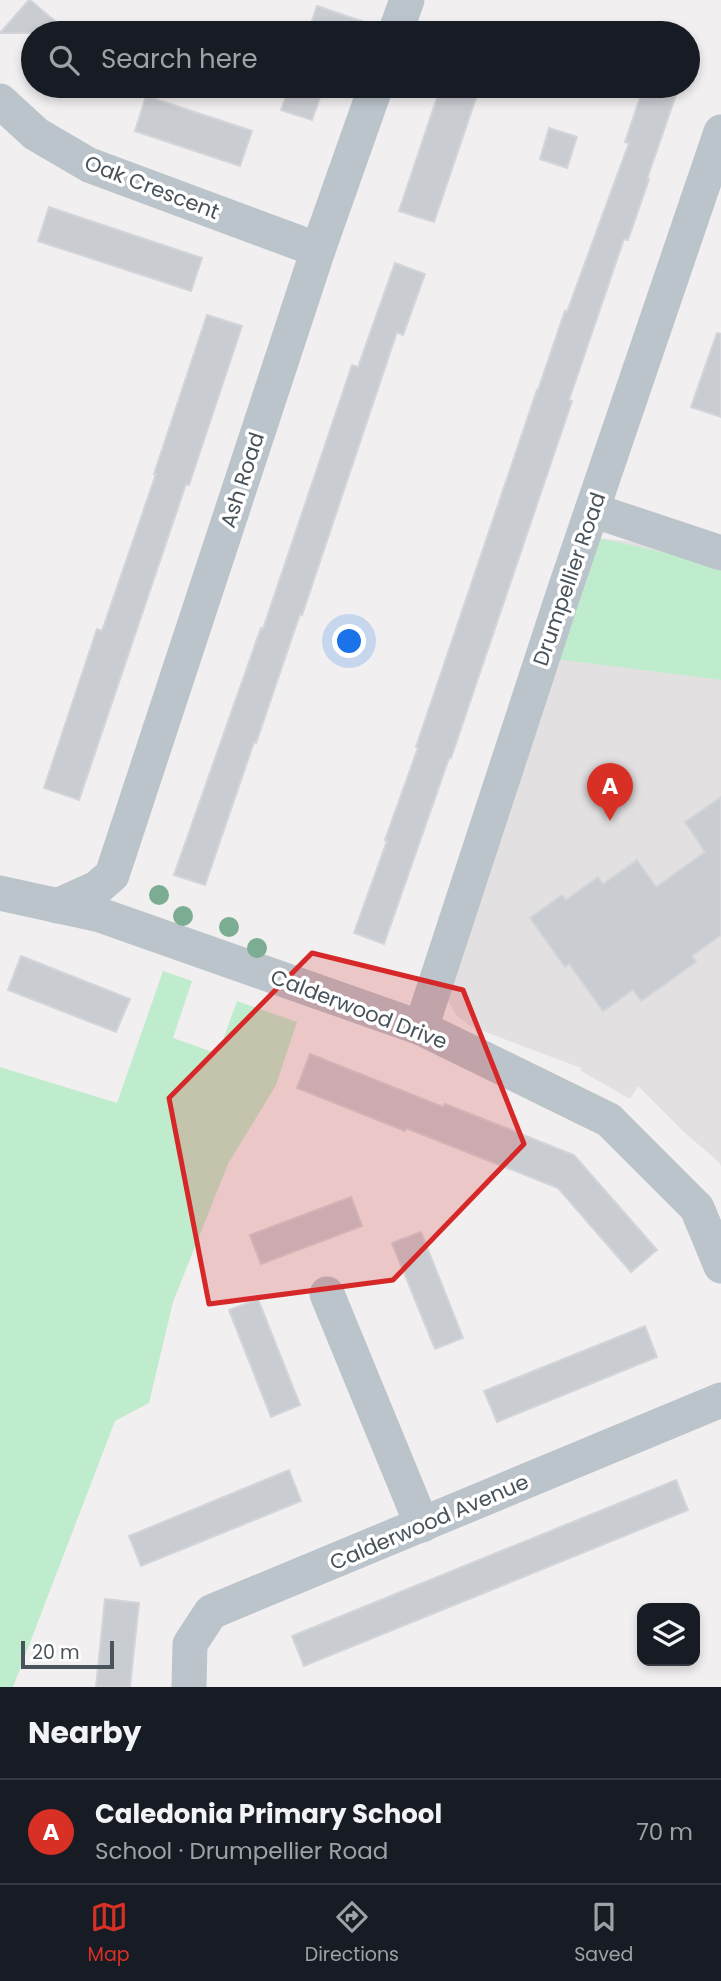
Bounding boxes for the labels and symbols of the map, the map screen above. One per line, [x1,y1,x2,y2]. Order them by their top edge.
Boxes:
street label: Oak Crescent [81,148,223,226]
street label: Ash Road [213,429,271,531]
street label: Drumpellier Road [526,488,612,670]
your location [332,624,366,658]
pin: A [587,763,633,821]
street label: Calderwood Drive [266,962,452,1056]
street label: Calderwood Avenue [325,1467,533,1577]
scale bar [21,1638,114,1670]

